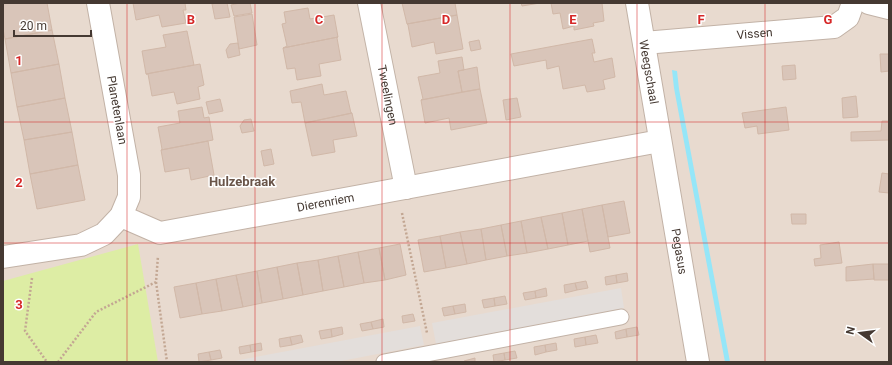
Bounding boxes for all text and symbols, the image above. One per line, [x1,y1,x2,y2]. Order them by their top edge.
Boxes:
scale bar [14,12,91,38]
text: B [187,12,195,27]
text: C [315,12,324,27]
text: D [442,12,450,27]
text: E [569,12,577,27]
text: F [697,12,705,27]
text: G [824,12,833,27]
text: 20 m [20,19,47,33]
street label: Vissen [736,25,773,42]
street label: Weegschaal [636,39,661,105]
text: 1 [15,53,23,68]
street label: Tweelingen [375,64,400,126]
street label: Planetenlaan [104,75,130,145]
district label: Hulzebraak [209,174,276,189]
text: 2 [15,175,23,190]
street label: Dierenriem [296,190,355,215]
street label: Pegasus [668,227,690,275]
text: 3 [15,297,23,312]
north arrow [840,313,880,353]
text: N [844,325,858,336]

